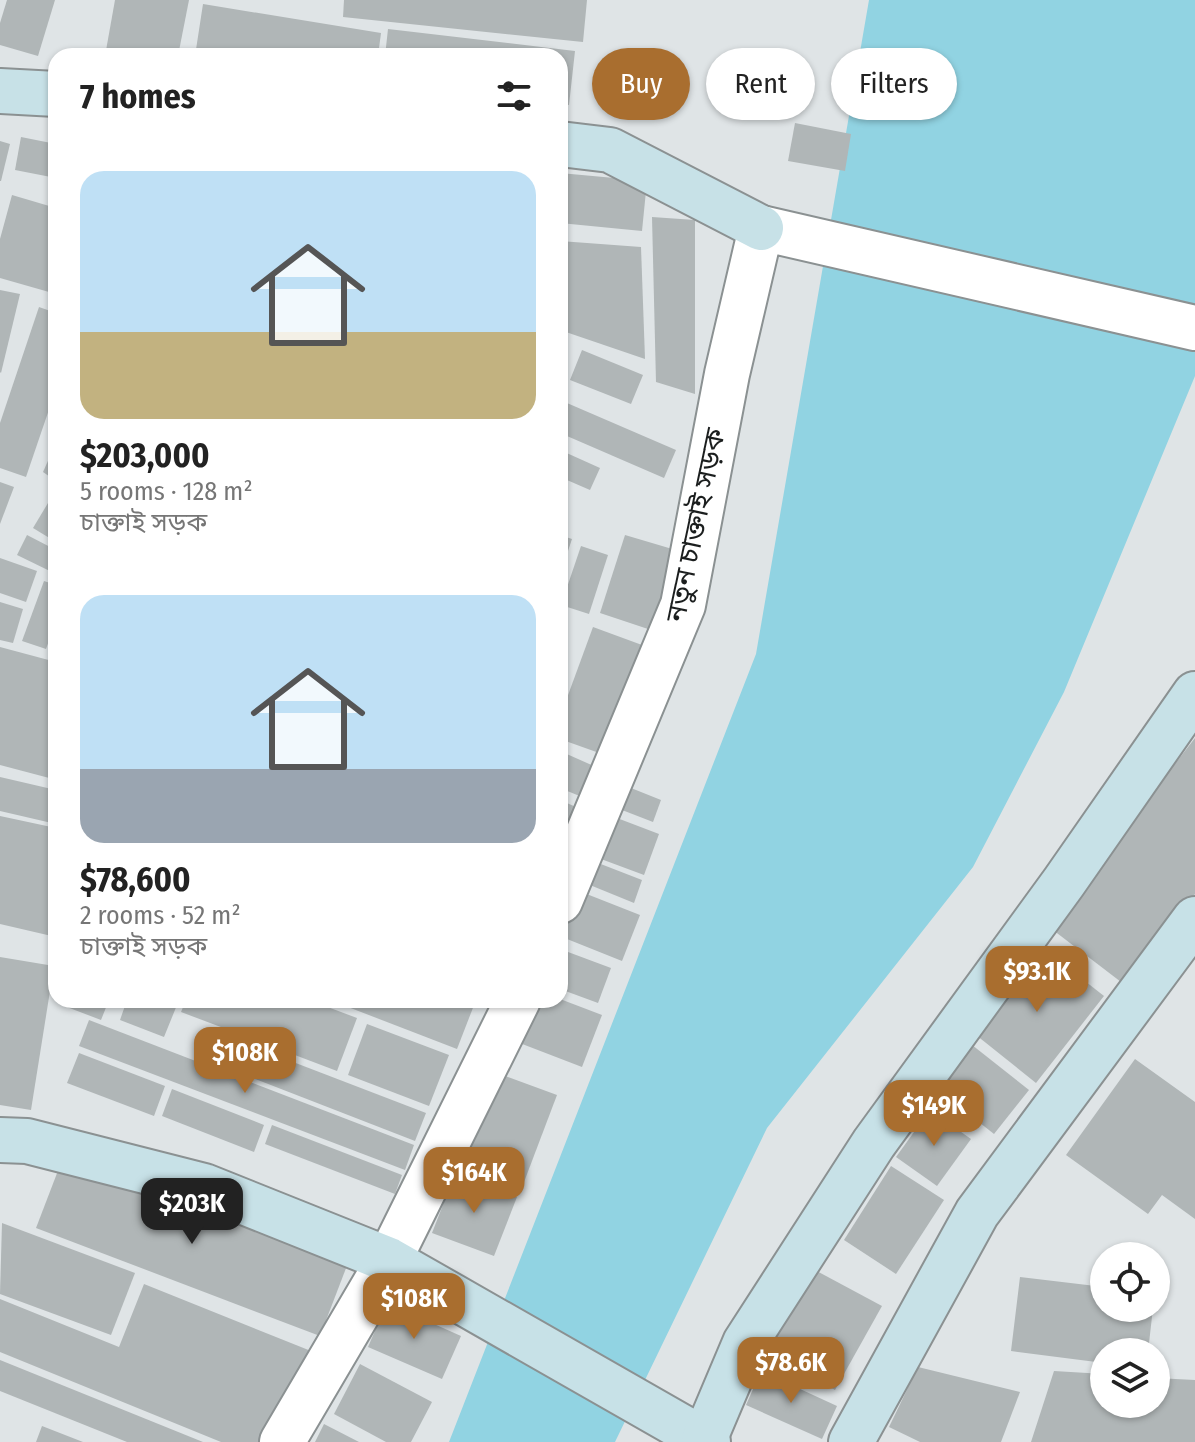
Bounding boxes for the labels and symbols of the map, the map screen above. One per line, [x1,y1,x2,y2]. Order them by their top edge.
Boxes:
street label: নতুন চাক্তাই সড়ক [659,425,733,626]
pin: $93.1K [972,946,1102,1014]
pin: $108K [189,1027,301,1095]
pin: $149K [878,1080,990,1148]
pin: $164K [418,1147,530,1215]
pin: $203K [136,1178,248,1246]
pin: $108K [358,1273,470,1341]
pin: $78.6K [726,1337,856,1405]

